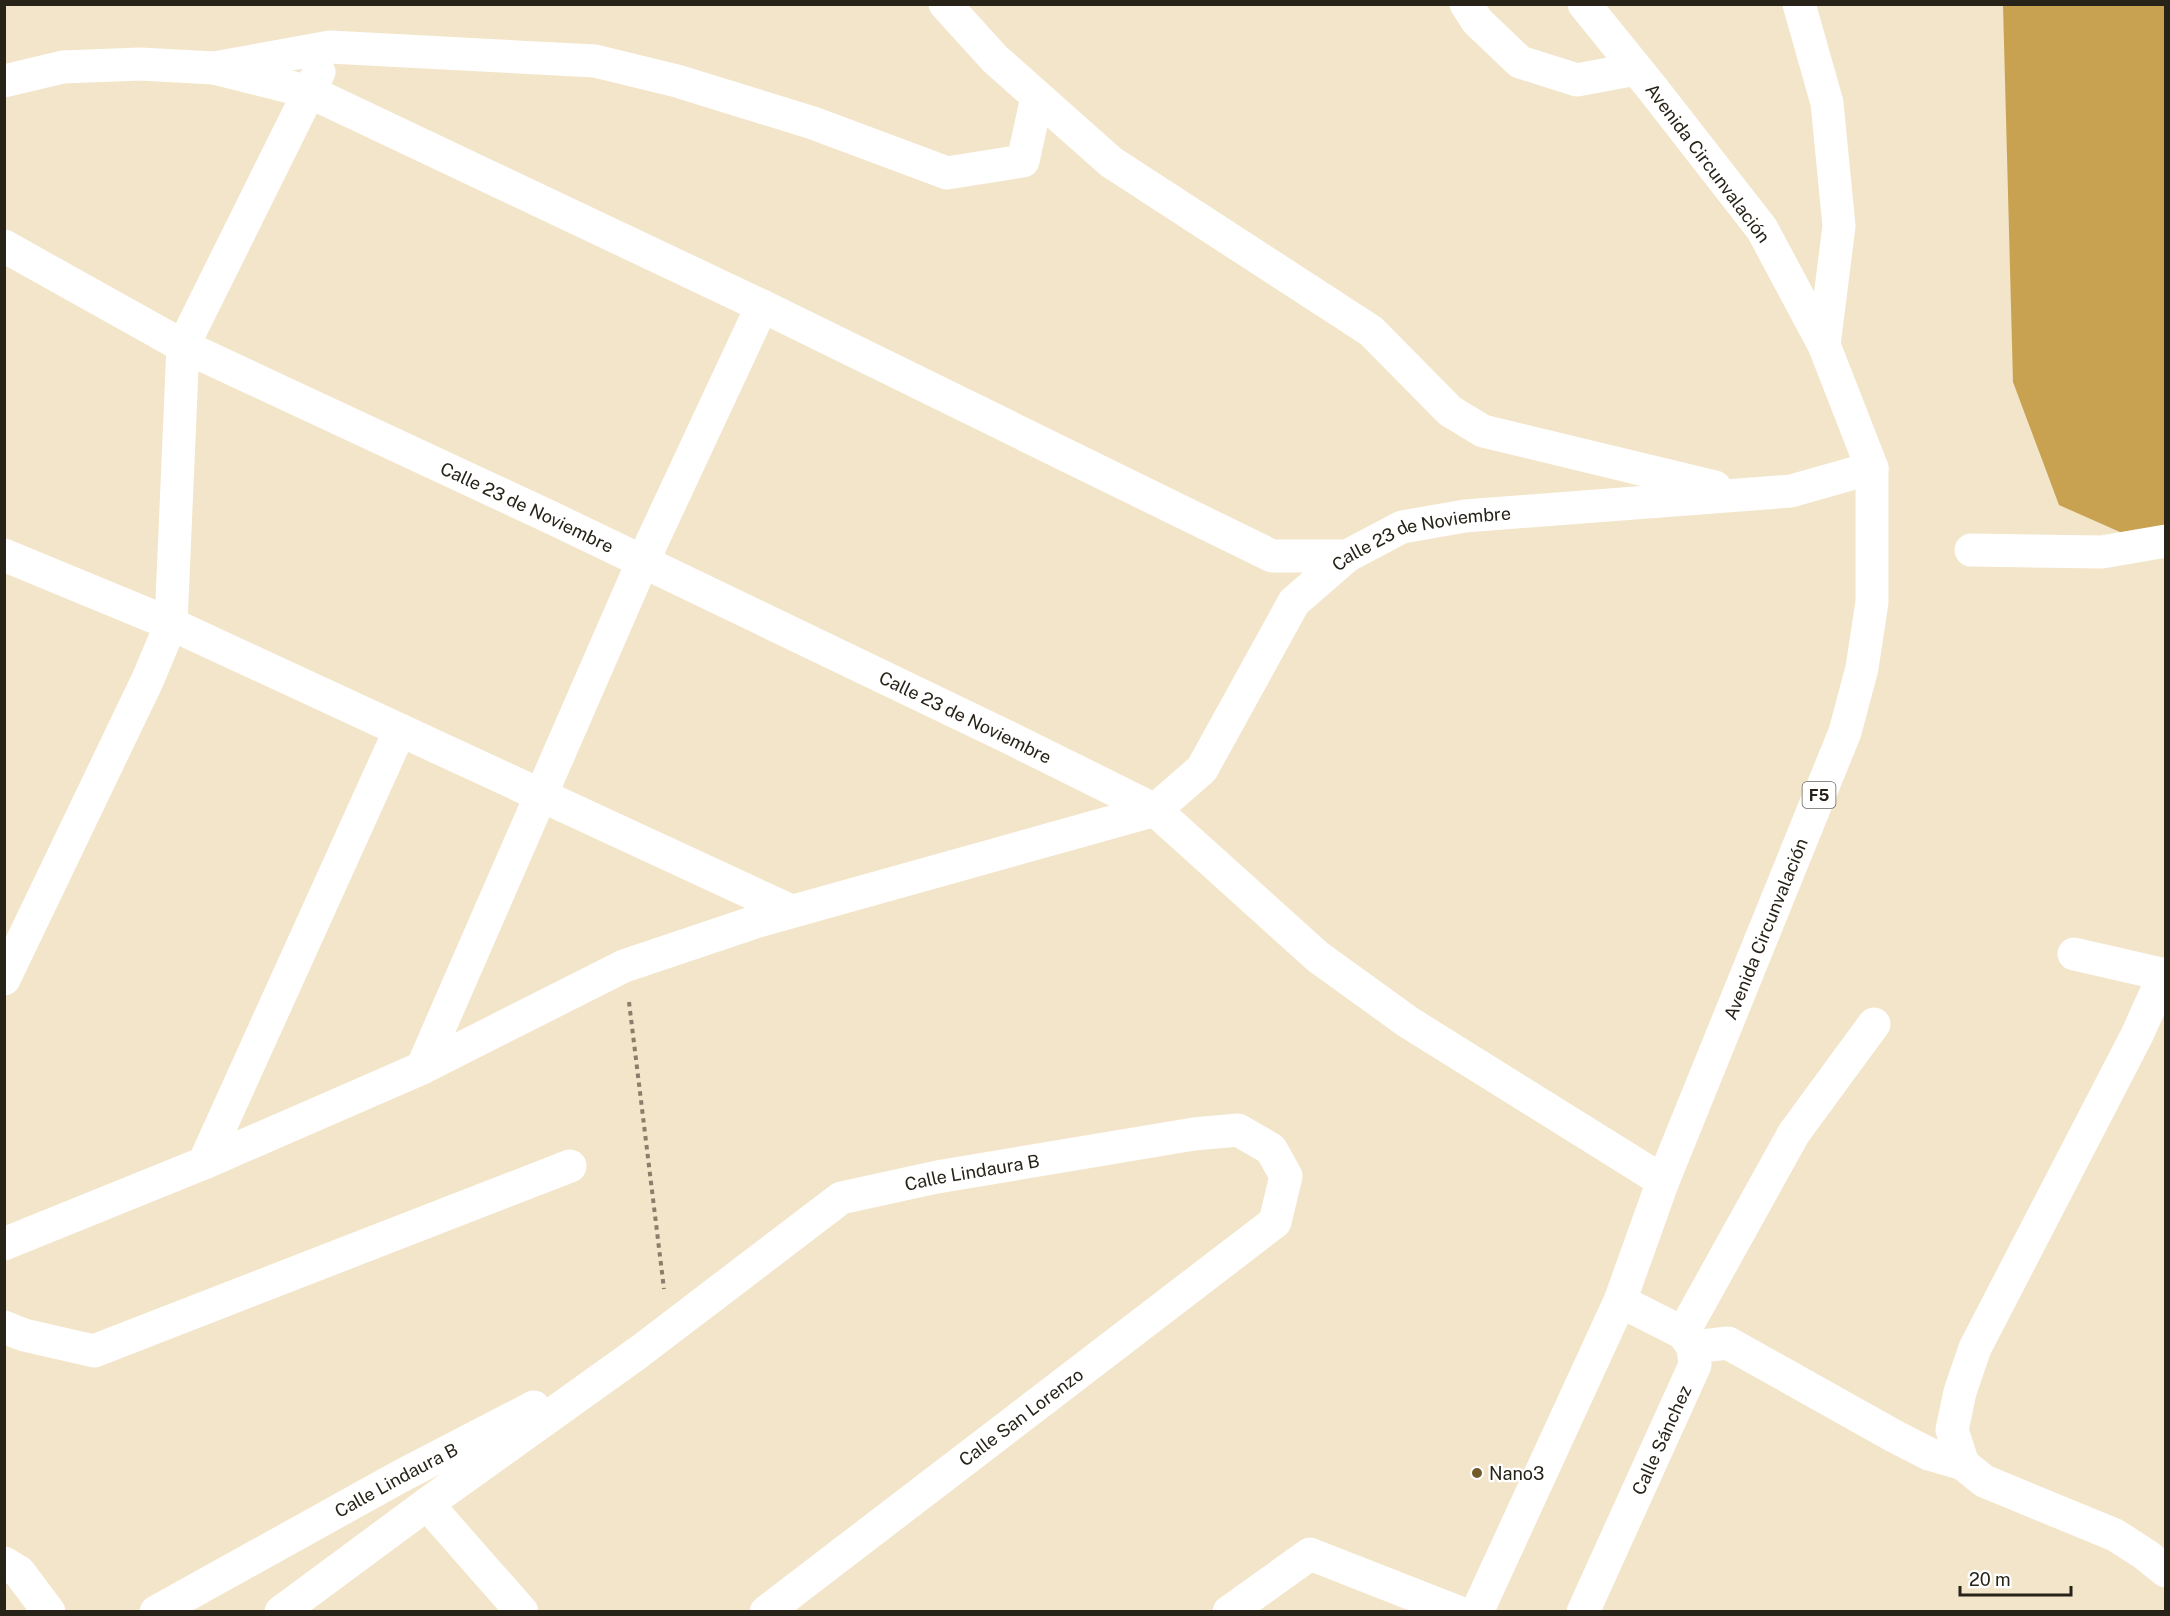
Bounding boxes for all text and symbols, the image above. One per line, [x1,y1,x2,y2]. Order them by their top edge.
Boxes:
street label: Avenida Circunvalación [1641,79,1775,247]
street label: Calle 23 de Noviembre [437,457,617,557]
street label: Calle 23 de Noviembre [1327,502,1512,575]
street label: Calle 23 de Noviembre [876,666,1055,768]
road number: F5 [1802,782,1836,808]
street label: Avenida Circunvalación [1719,835,1811,1023]
street label: Calle Lindaura B [902,1150,1041,1194]
street label: Calle San Lorenzo [955,1363,1087,1471]
street label: Calle Sánchez [1627,1382,1695,1498]
street label: Calle Lindaura B [331,1438,461,1521]
place label: Nano3 [1489,1463,1544,1484]
marker: Nano3 [1470,1466,1484,1480]
scale bar [1960,1559,2071,1597]
text: 20 m [1969,1569,2011,1590]

